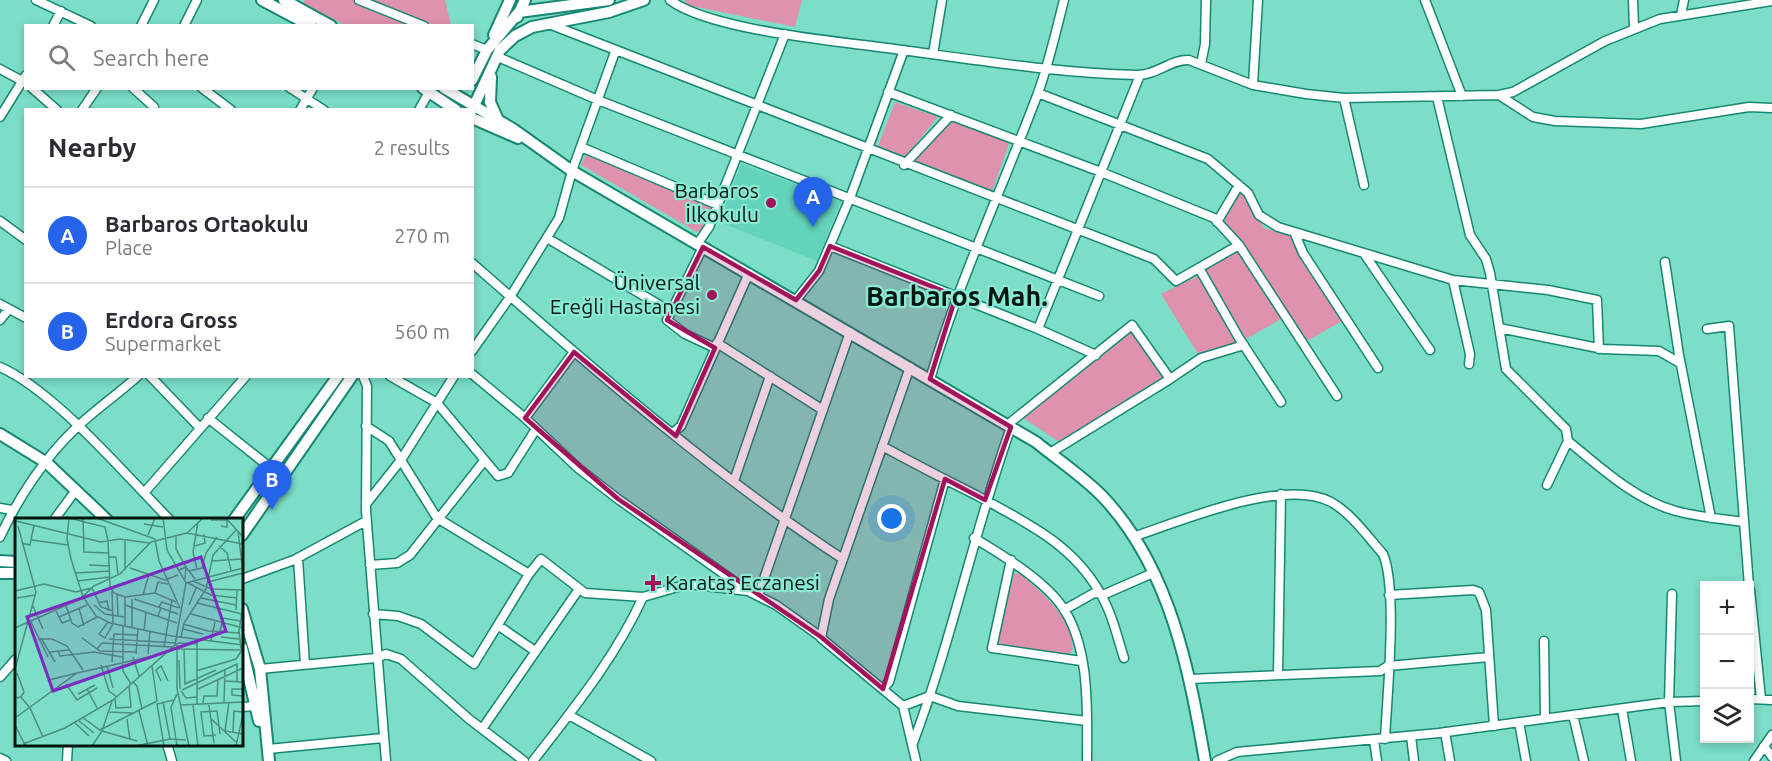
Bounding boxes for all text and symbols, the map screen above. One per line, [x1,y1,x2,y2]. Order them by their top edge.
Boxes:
search box [24,24,474,90]
icon: search [45,41,78,74]
text: Search here [93,45,209,70]
text: Nearby [48,133,136,162]
text: 2 results [374,136,450,159]
place label: Barbaros İlkokulu [674,178,759,226]
pin: A [794,178,832,227]
marker: Barbaros İlkokulu [764,196,778,210]
text: Barbaros Ortaokulu [105,211,309,236]
text: A [60,224,75,247]
text: 270 m [394,224,450,247]
text: Place [105,236,153,259]
place label: Üniversal Ereğli Hastanesi [550,270,700,318]
district label: Barbaros Mah. [866,281,1048,311]
marker: Üniversal Ereğli Hastanesi [705,288,719,302]
text: Erdora Gross [105,307,238,332]
text: B [61,320,74,343]
text: 560 m [394,320,450,343]
text: Supermarket [105,332,221,355]
pin: B [252,460,292,510]
your location [877,504,906,533]
inset map [15,518,243,746]
place label: Karataş Eczanesi [665,570,820,594]
marker: Karataş Eczanesi [646,576,660,590]
map controls [1700,581,1754,743]
button: + [1700,581,1754,635]
button: − [1700,635,1754,689]
button: layers [1700,689,1754,743]

